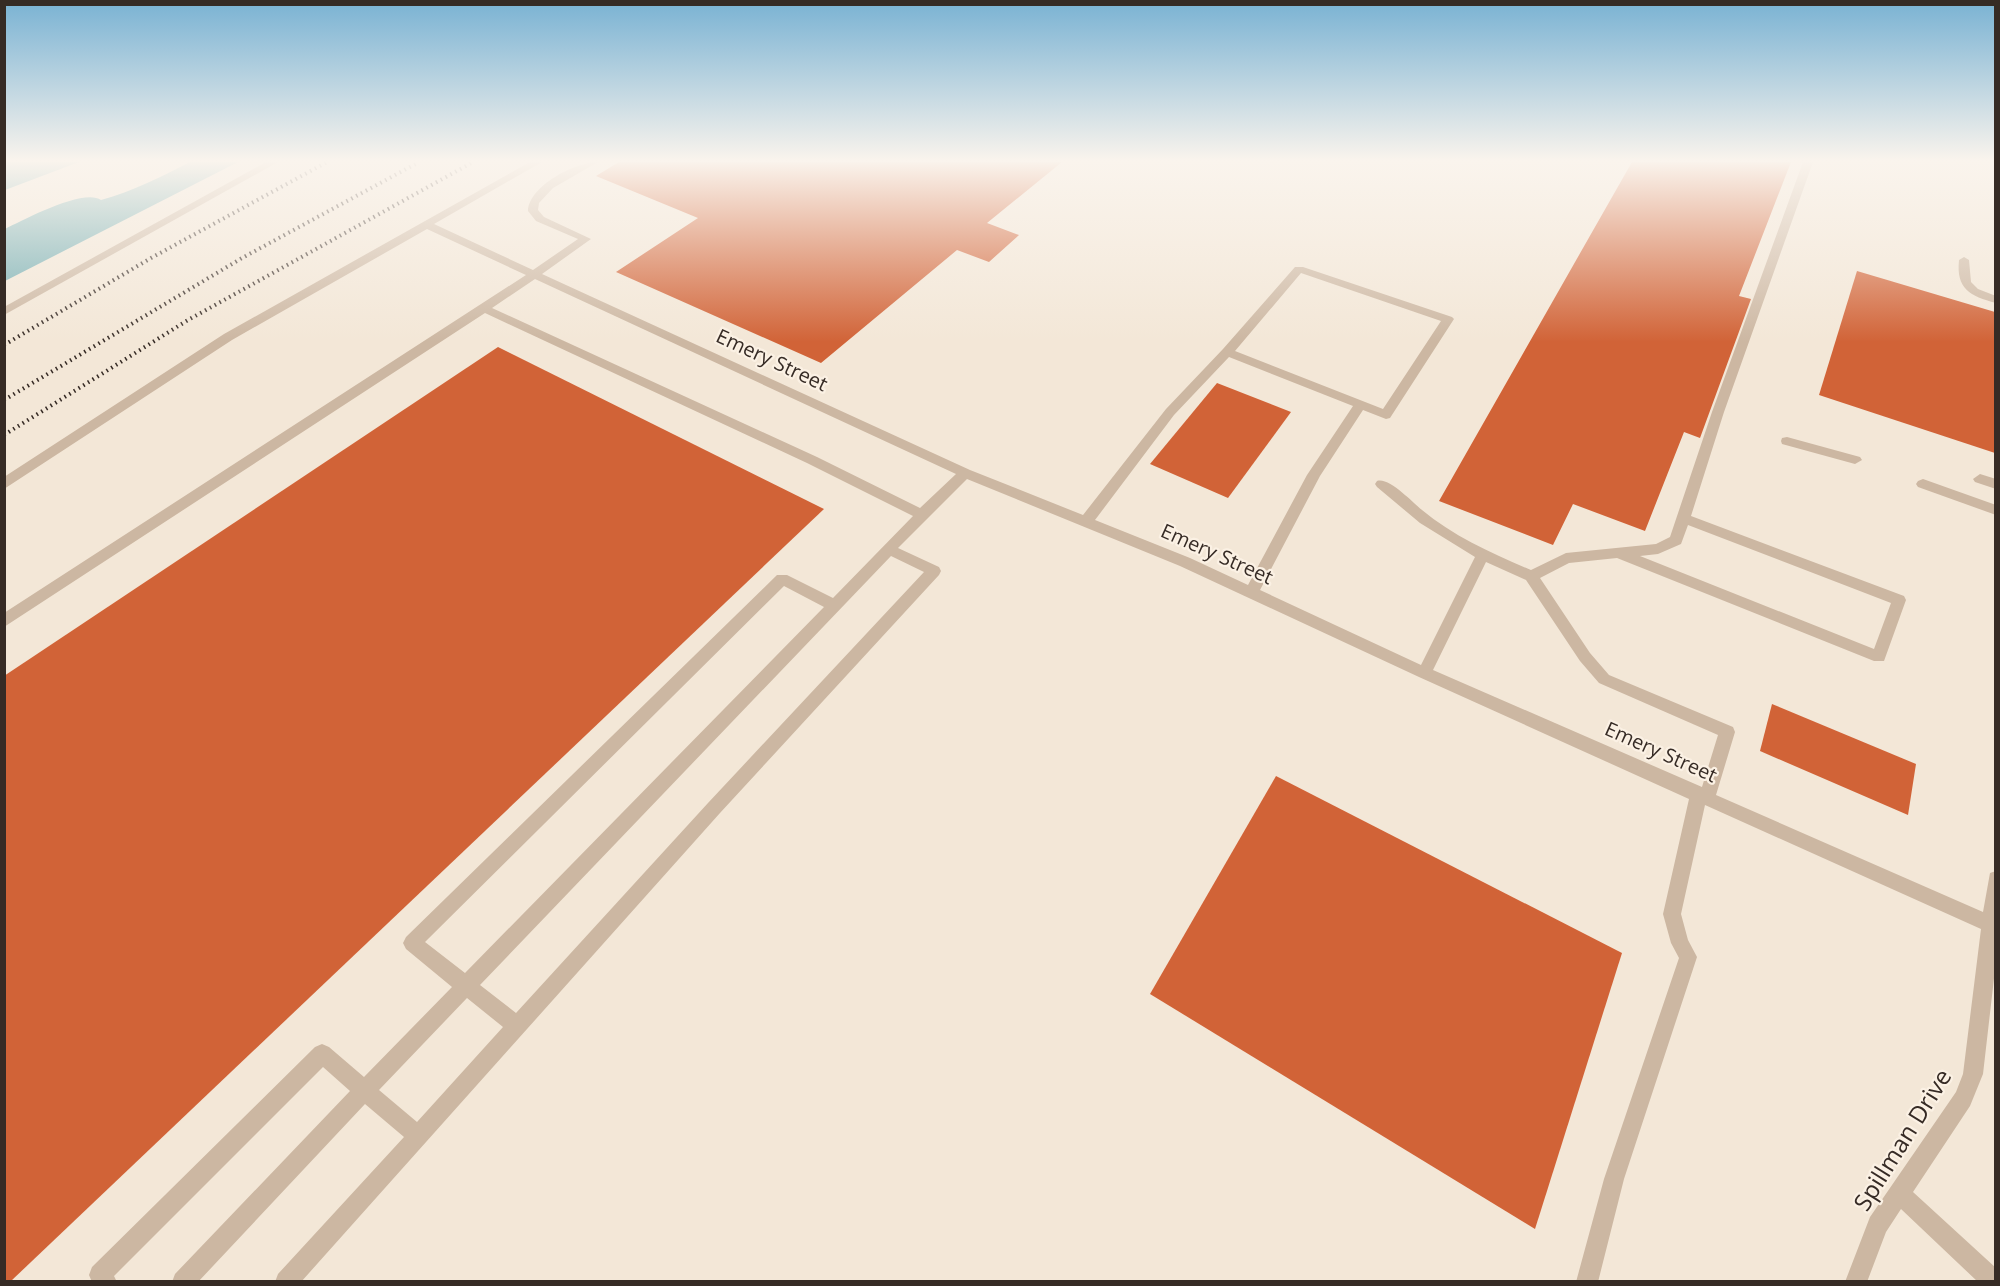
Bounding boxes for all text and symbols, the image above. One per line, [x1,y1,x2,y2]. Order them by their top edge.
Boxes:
street label: Emery Street [712,322,832,397]
street label: Emery Street [1157,517,1278,590]
street label: Emery Street [1601,715,1722,788]
street label: Spillman Drive [1845,1062,1958,1216]

